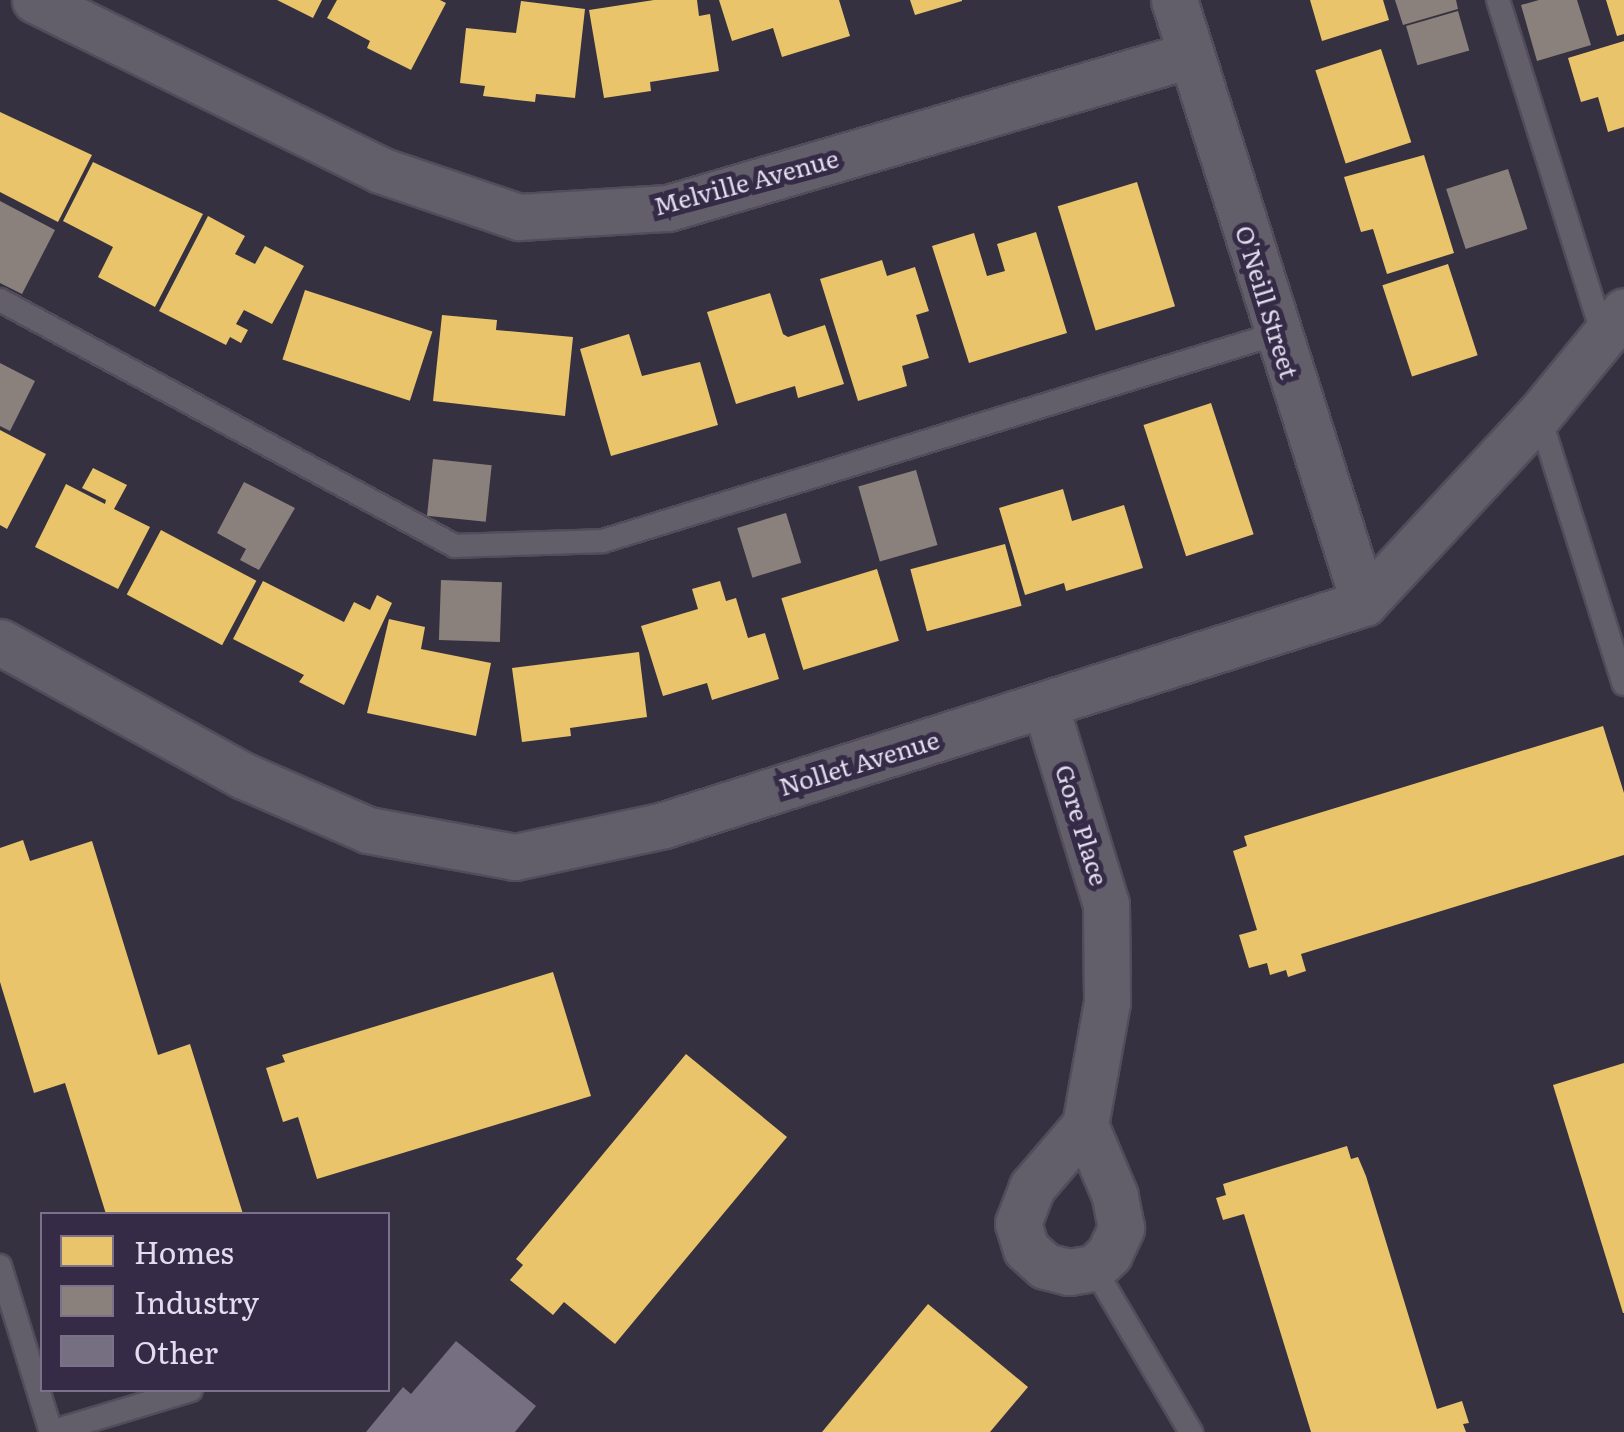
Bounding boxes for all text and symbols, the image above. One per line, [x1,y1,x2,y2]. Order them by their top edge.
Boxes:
street label: Melville Avenue [650,143,842,221]
street label: O'Neill Street [1229,222,1305,382]
street label: Nollet Avenue [775,724,943,802]
street label: Gore Place [1049,761,1115,889]
legend [40,1212,390,1392]
text: Homes [134,1229,234,1273]
text: Industry [134,1279,259,1323]
text: Other [134,1329,218,1373]

